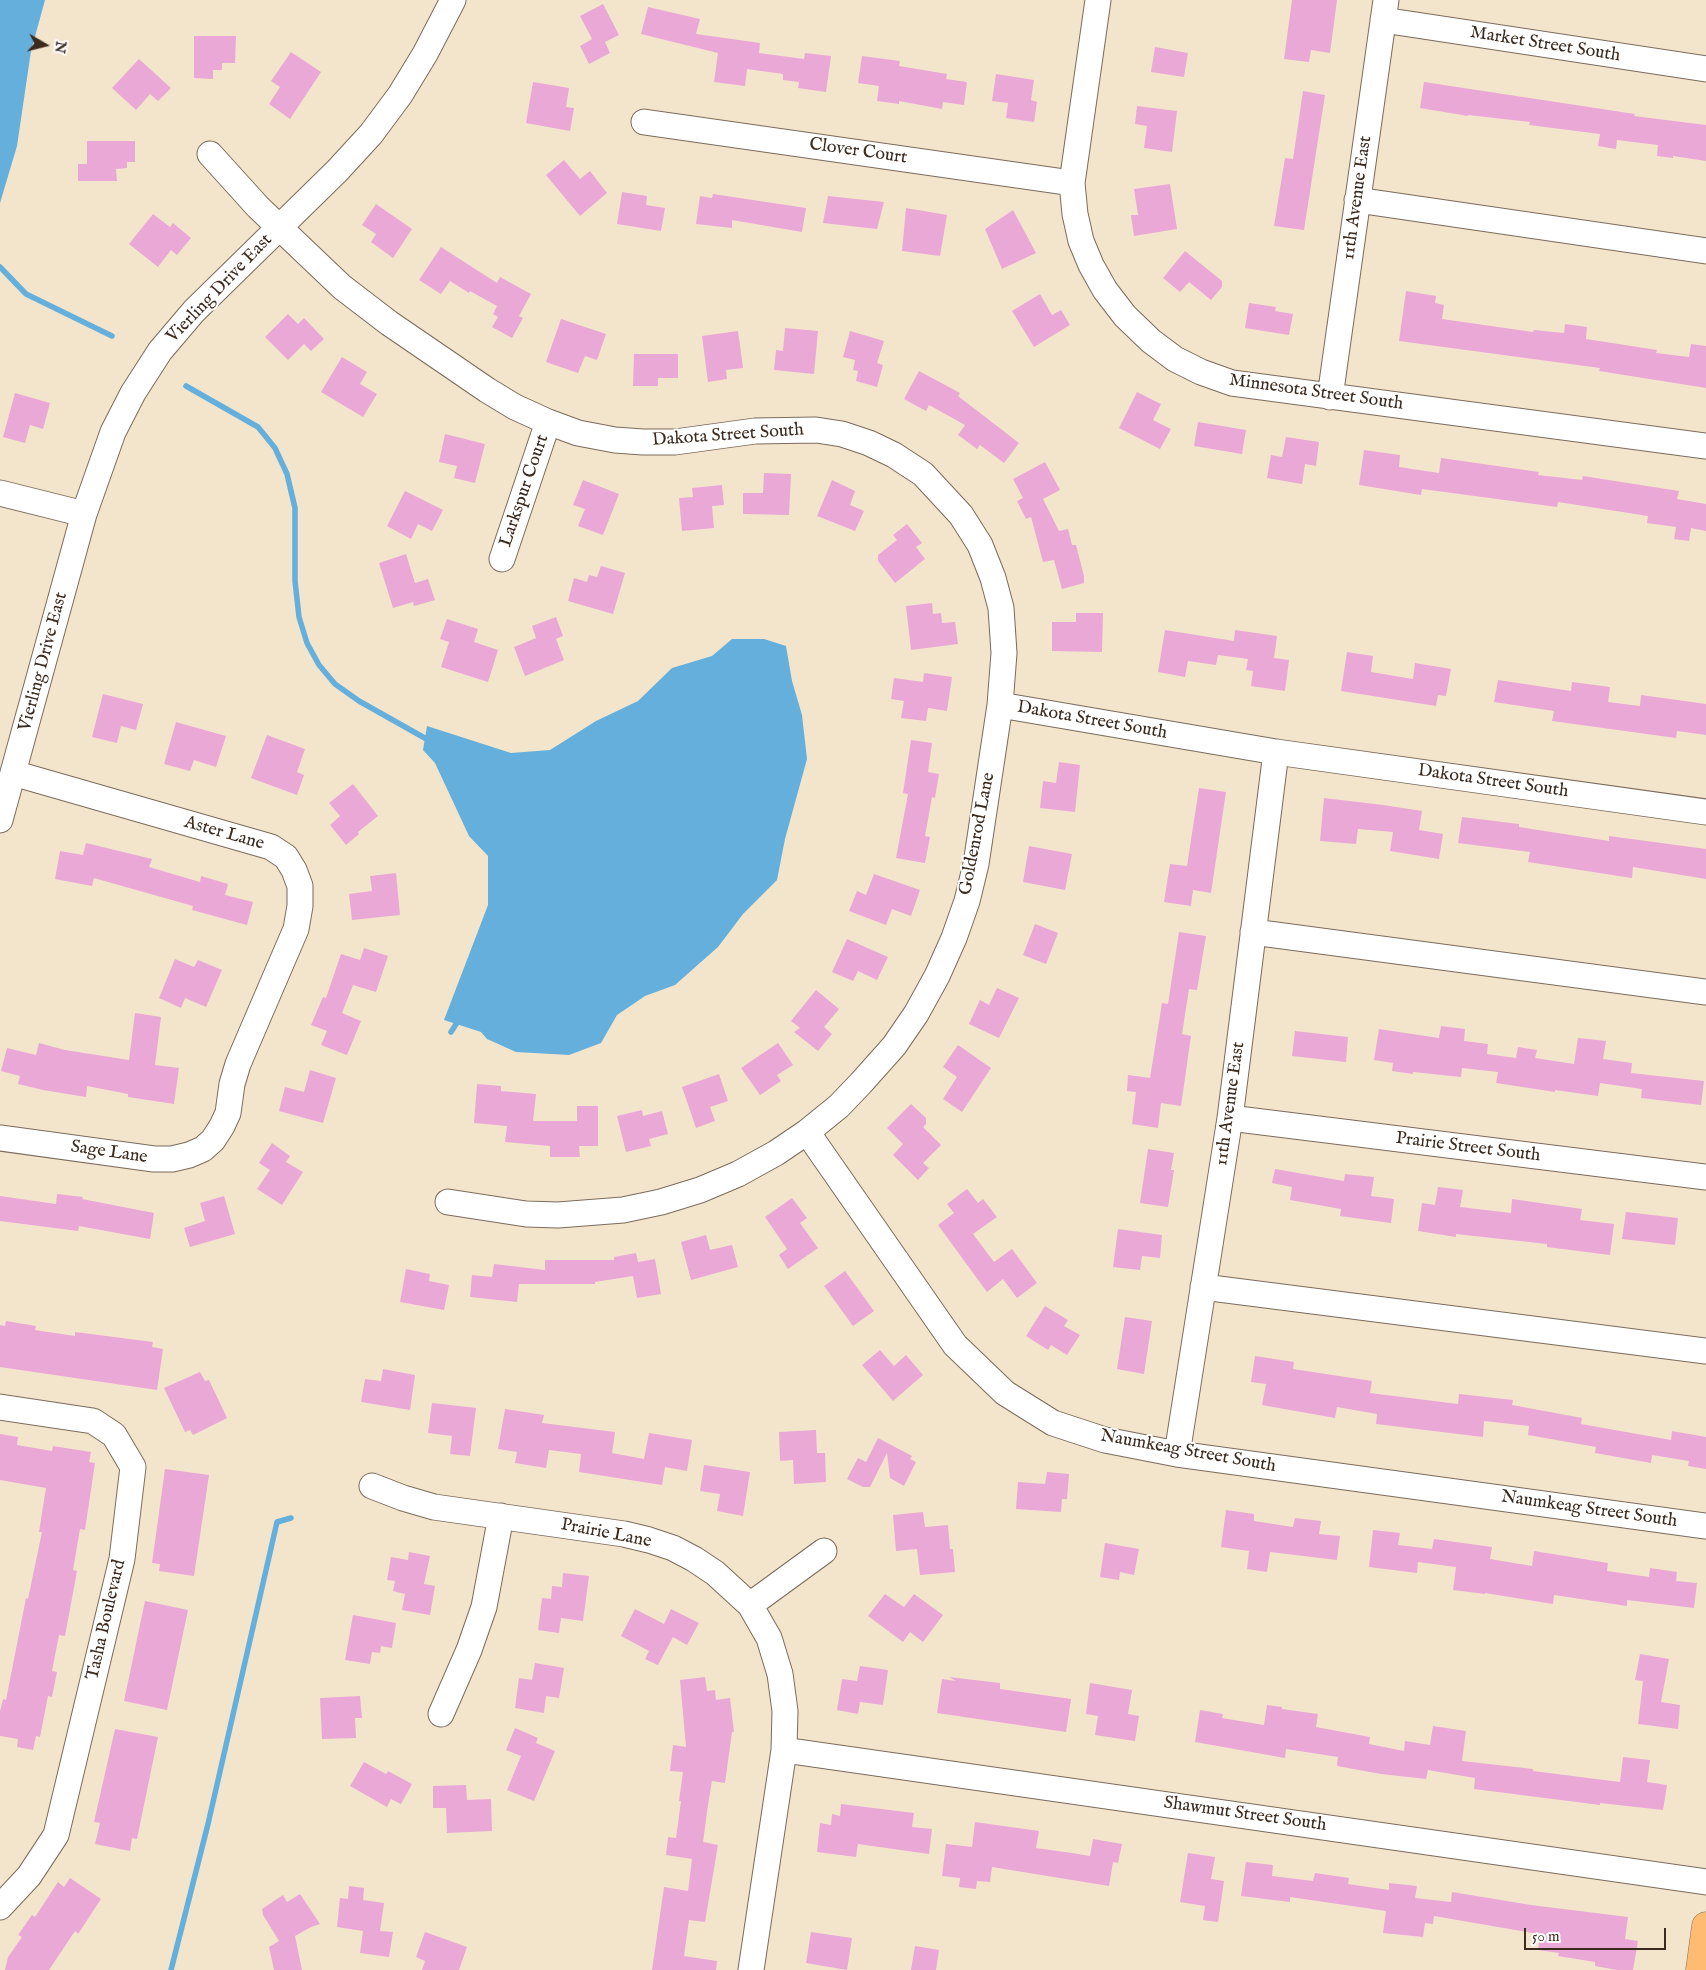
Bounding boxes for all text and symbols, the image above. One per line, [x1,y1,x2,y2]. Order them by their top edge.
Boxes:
north arrow [20,20,70,70]
street label: Market Street South [1468,22,1622,68]
text: N [50,40,70,54]
street label: Clover Court [808,134,908,170]
street label: 11th Avenue East [1339,135,1377,261]
street label: Vierling Drive East [163,230,277,348]
street label: Minnesota Street South [1228,370,1404,416]
street label: Dakota Street South [651,420,805,452]
street label: Larkspur Court [496,432,554,550]
street label: Vierling Drive East [15,590,73,734]
street label: Dakota Street South [1015,697,1169,745]
street label: Dakota Street South [1416,761,1570,803]
street label: Goldenrod Lane [956,771,1000,897]
street label: Aster Lane [182,812,266,856]
street label: 11th Avenue East [1212,1041,1250,1167]
street label: Prairie Street South [1394,1128,1542,1168]
street label: Sage Lane [69,1137,149,1169]
street label: Naumkeag Street South [1099,1426,1277,1478]
street label: Naumkeag Street South [1499,1487,1679,1533]
street label: Prairie Lane [559,1515,653,1553]
street label: Tasha Boulevard [83,1558,131,1682]
street label: Shawmut Street South [1162,1793,1328,1837]
scale bar [1526,1918,1668,1950]
text: 50 m [1532,1927,1560,1946]

